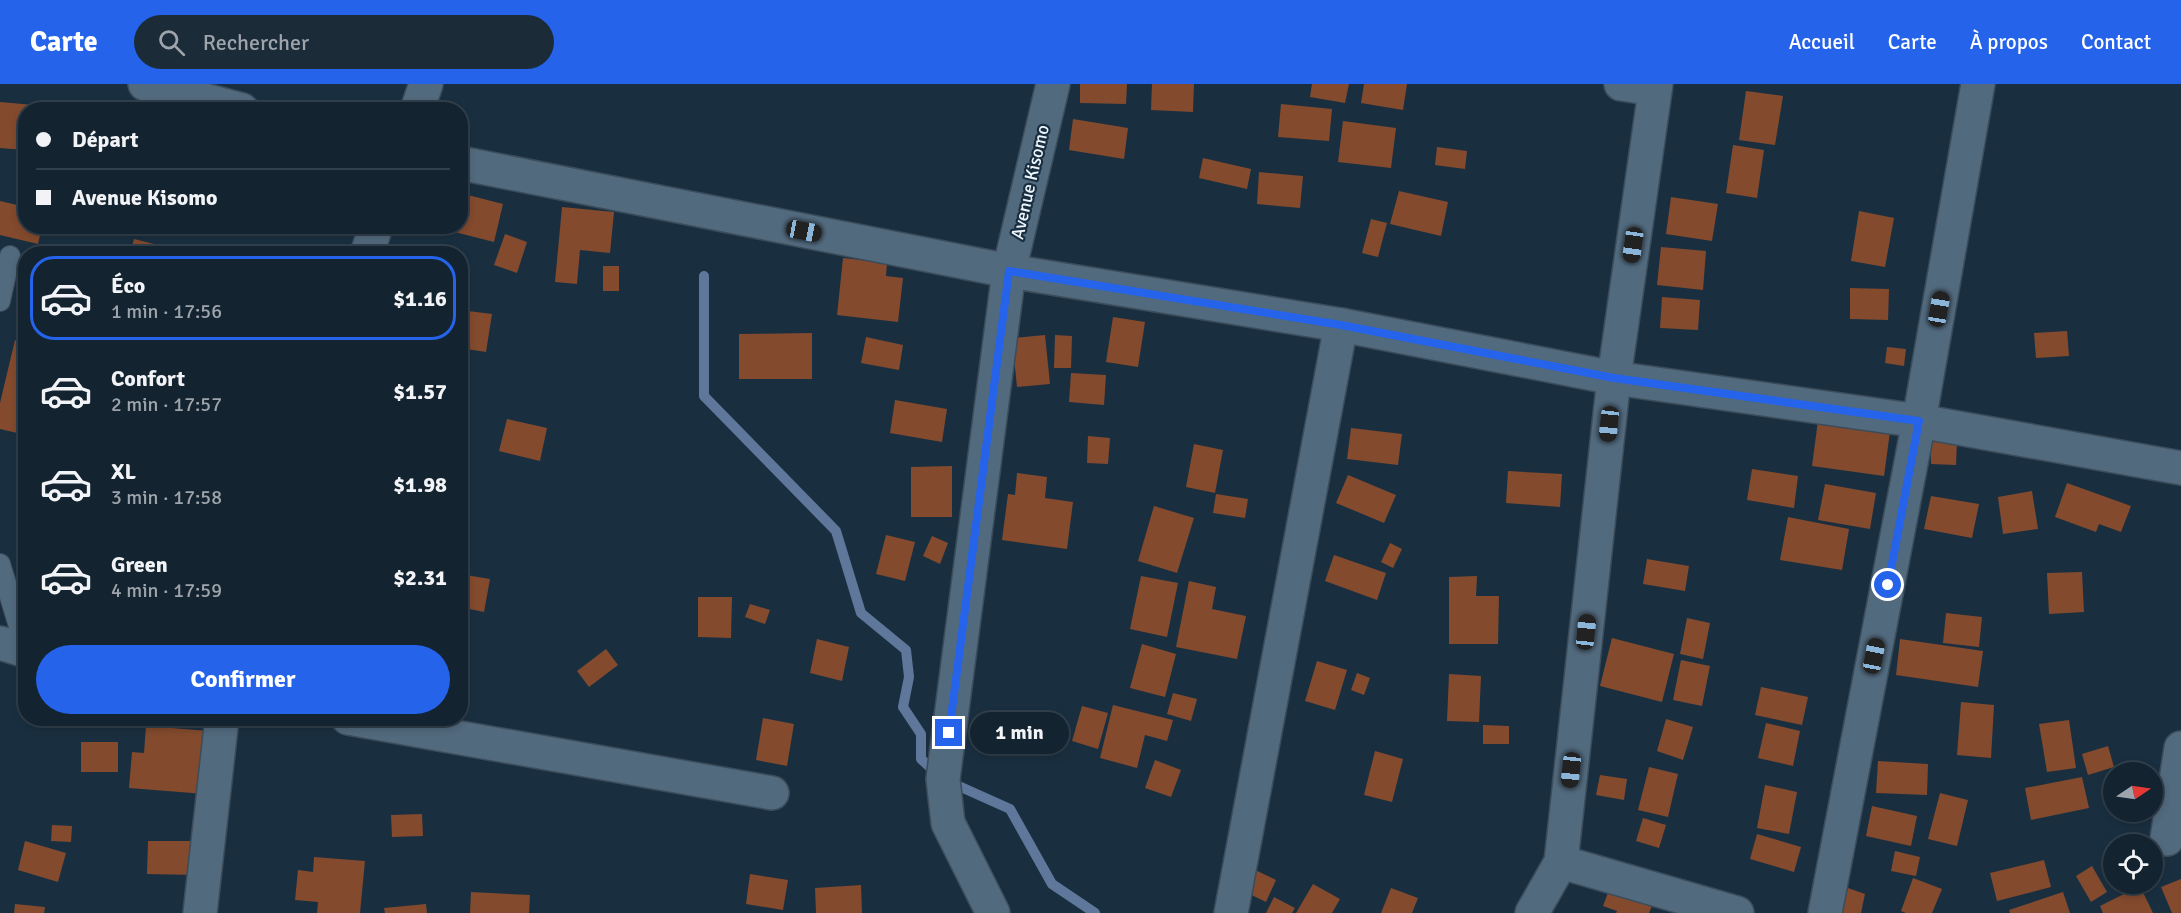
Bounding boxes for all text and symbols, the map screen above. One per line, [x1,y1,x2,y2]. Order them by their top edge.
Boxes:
search box [134,15,554,69]
text: Carte [30,25,98,59]
icon: search [155,26,188,59]
text: Rechercher [203,29,309,56]
text: Accueil [1789,29,1855,55]
text: Carte [1888,29,1937,55]
text: À propos [1970,29,2048,55]
text: Contact [2081,29,2151,55]
street label: Avenue Kisomo [1006,123,1054,241]
text: Départ [72,126,139,153]
text: Avenue Kisomo [72,184,217,211]
car [785,219,823,243]
car [1622,226,1644,264]
icon: car [39,271,93,325]
text: Éco [111,272,145,299]
text: $1.16 [393,285,447,312]
car [1927,290,1951,328]
text: 1 min · 17:56 [111,299,222,324]
icon: car [39,364,93,418]
text: Confort [111,365,185,392]
text: $1.57 [393,378,447,405]
text: 2 min · 17:57 [111,392,222,417]
car [1598,405,1620,443]
icon: car [39,457,93,511]
text: XL [111,458,136,485]
text: $1.98 [393,471,447,498]
text: 3 min · 17:58 [111,485,222,510]
icon: car [39,550,93,604]
text: Green [111,551,168,578]
text: $2.31 [393,564,447,591]
route start [1874,571,1901,598]
text: 4 min · 17:59 [111,578,222,603]
car [1575,613,1597,651]
car [1862,637,1886,675]
button: Confirmer [36,645,450,714]
callout: 1 min [970,712,1069,754]
route end [935,719,962,746]
text: 1 min [995,720,1044,745]
car [1560,751,1582,789]
north arrow [2103,762,2163,822]
map controls [2103,762,2163,894]
button: locate [2103,834,2163,894]

